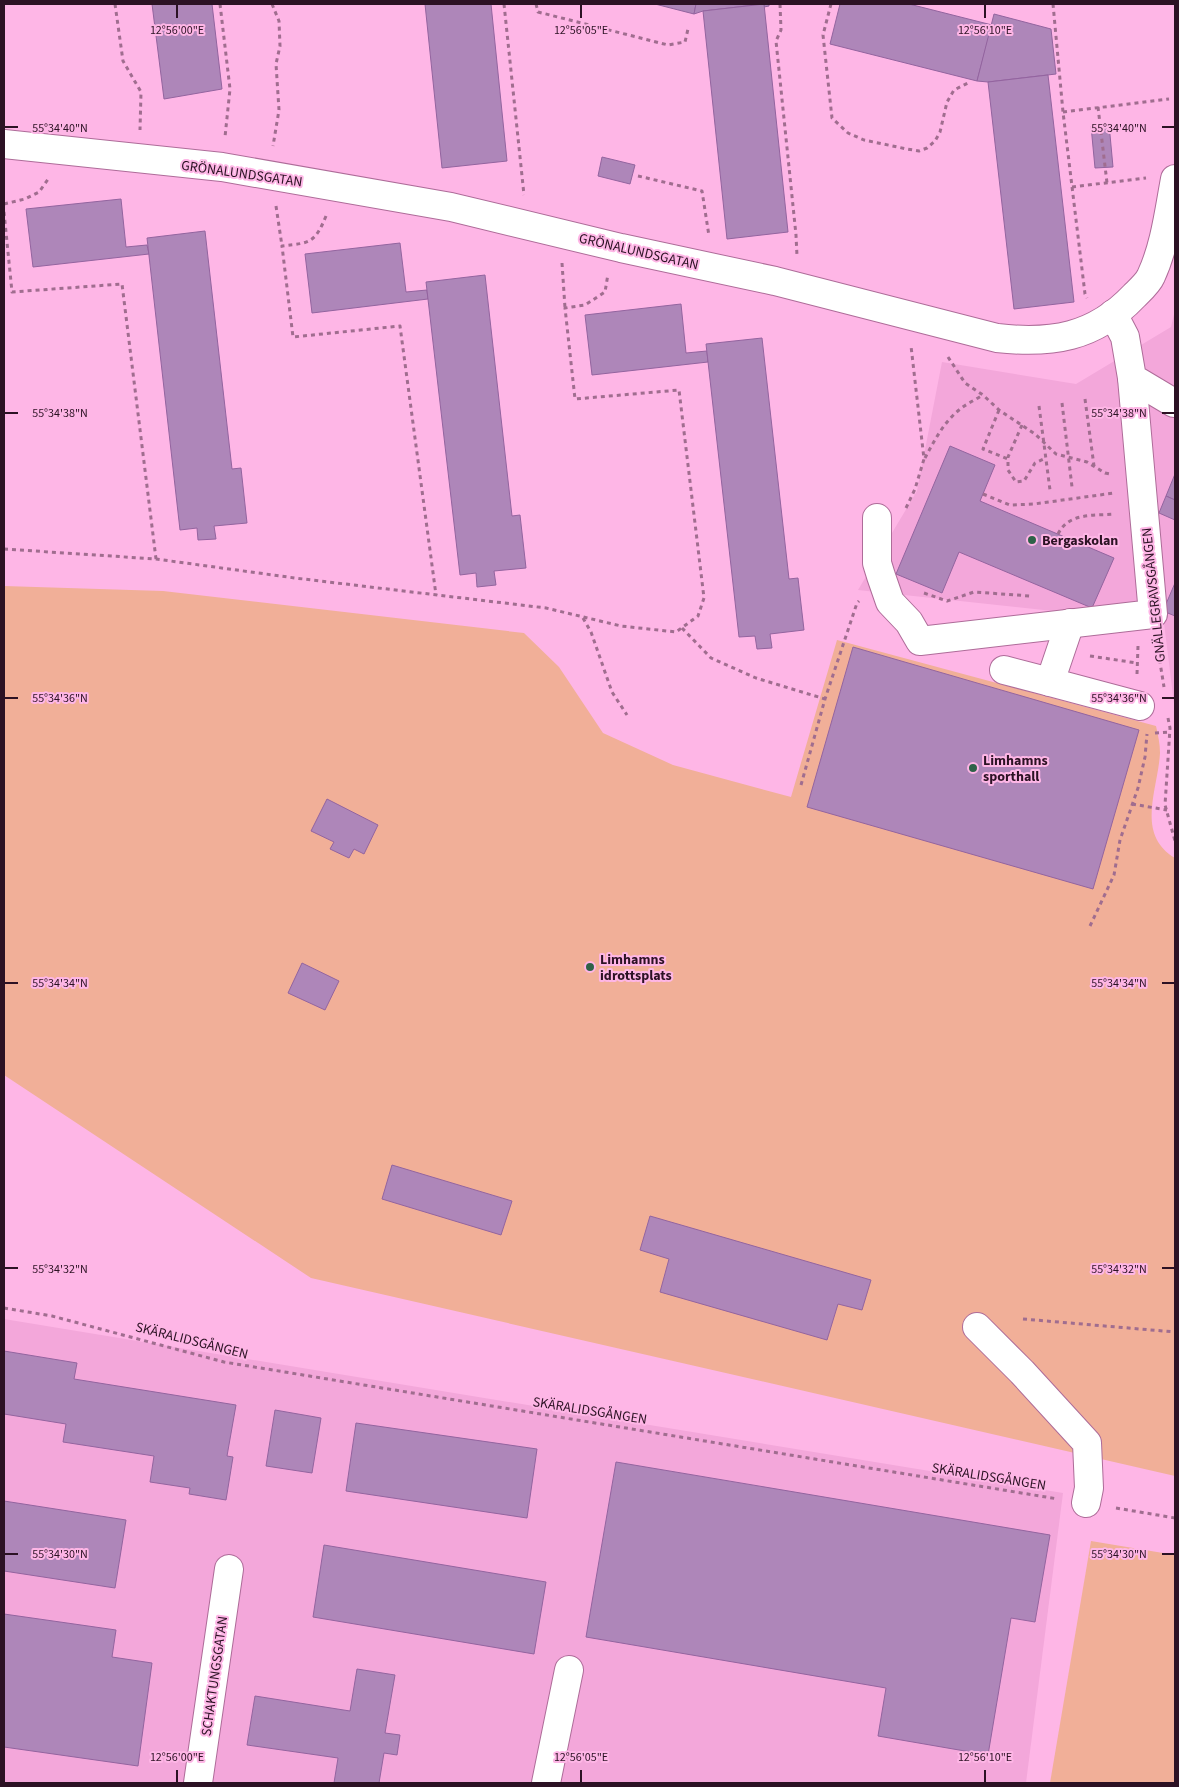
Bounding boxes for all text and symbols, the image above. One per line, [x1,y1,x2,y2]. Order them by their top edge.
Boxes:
text: 12°56'00"E [150,22,204,39]
text: 12°56'05"E [554,22,608,39]
text: 12°56'10"E [958,22,1012,39]
text: 55°34'40"N [32,120,88,137]
text: 55°34'40"N [1091,120,1147,137]
street label: GRÖNALUNDSGATAN [180,156,304,192]
street label: GRÖNALUNDSGATAN [577,228,701,275]
text: 55°34'38"N [32,405,88,422]
text: 55°34'38"N [1091,405,1147,422]
street label: GNÄLLEGRAVSGÅNGEN [1137,527,1171,663]
place label: Bergaskolan [1042,531,1118,551]
marker: Bergaskolan [1026,534,1038,546]
text: 55°34'36"N [32,690,88,707]
text: 55°34'36"N [1091,690,1147,707]
place label: Limhamns sporthall [983,751,1048,787]
marker: Limhamns sporthall [967,762,979,774]
place label: Limhamns idrottsplats [600,950,672,986]
marker: Limhamns idrottsplats [584,961,596,973]
text: 55°34'34"N [32,975,88,992]
text: 55°34'34"N [1091,975,1147,992]
text: 55°34'32"N [32,1261,88,1278]
text: 55°34'32"N [1091,1261,1147,1278]
street label: SKÄRALIDSGÅNGEN [133,1317,250,1365]
street label: SKÄRALIDSGÅNGEN [531,1392,648,1430]
street label: SKÄRALIDSGÅNGEN [930,1458,1047,1496]
text: 55°34'30"N [32,1546,88,1563]
text: 55°34'30"N [1091,1546,1147,1563]
street label: SCHAKTUNGSGATAN [197,1615,233,1737]
text: 12°56'00"E [150,1749,204,1766]
text: 12°56'05"E [554,1749,608,1766]
text: 12°56'10"E [958,1749,1012,1766]

